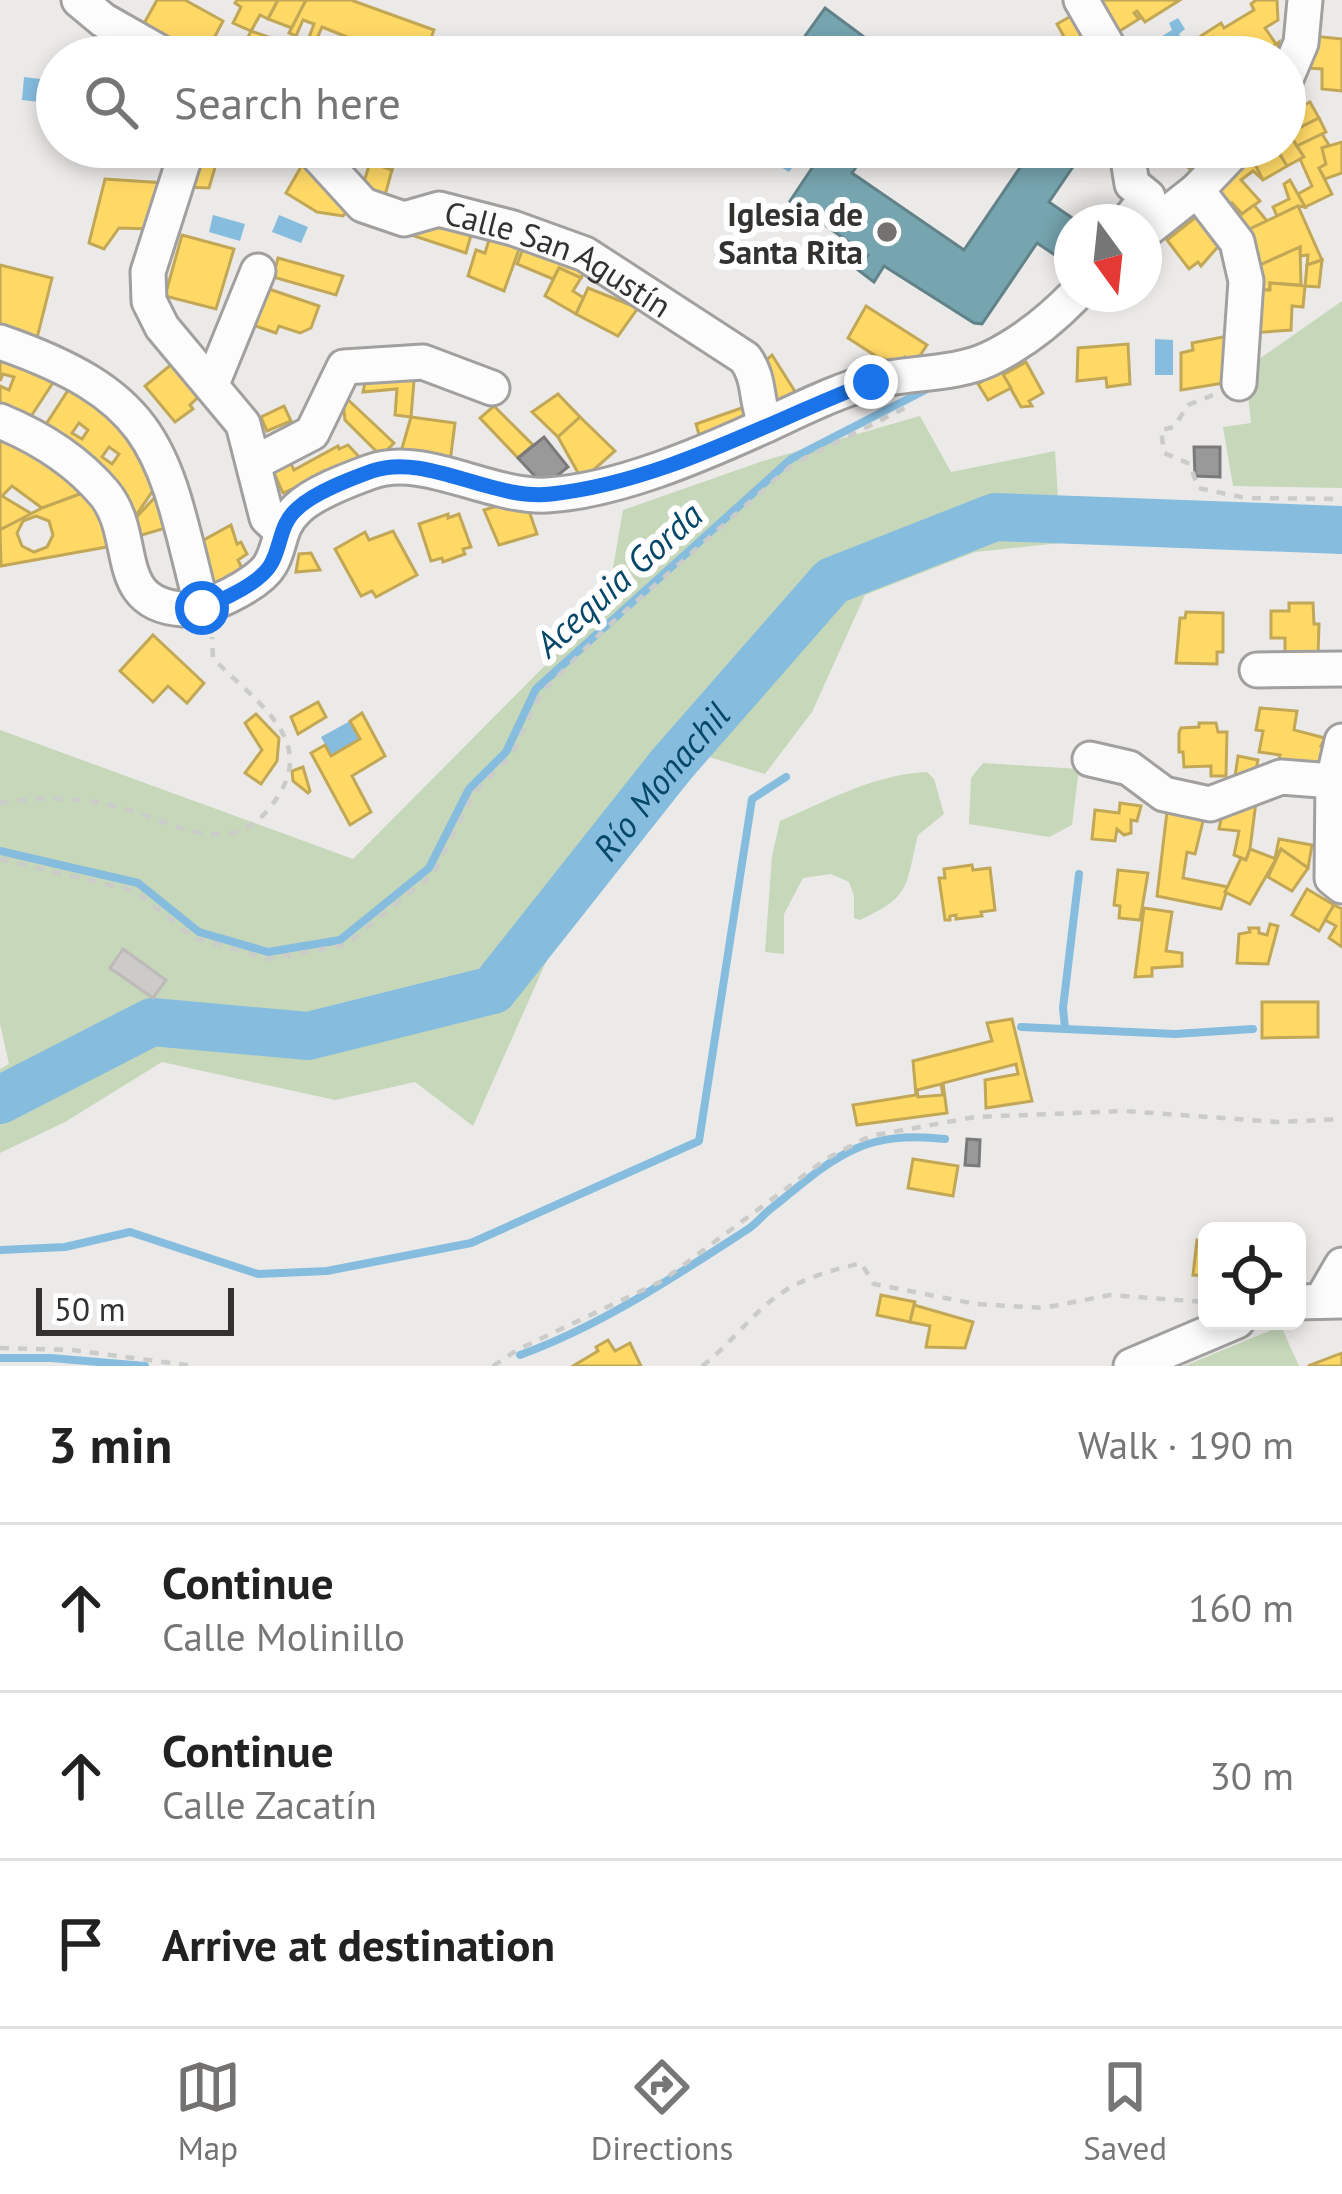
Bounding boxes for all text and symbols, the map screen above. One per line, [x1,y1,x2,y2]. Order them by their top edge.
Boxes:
search box [36,36,1306,168]
icon: search [78,69,144,135]
text: Search here [174,73,401,131]
street label: Calle San Agustín [440,190,680,326]
place label: Iglesia de Santa Rita [718,192,863,273]
north arrow [1054,204,1162,312]
marker: Iglesia de Santa Rita [874,219,900,245]
route end [844,355,898,409]
water label: Acequia Gorda [523,491,712,668]
route start [175,581,229,635]
water label: Río Monachil [581,692,739,870]
map controls [1198,1222,1306,1330]
button: locate [1198,1222,1306,1330]
scale bar [36,1282,234,1335]
text: 50 m [54,1287,126,1330]
text: 3 min [48,1411,172,1477]
text: Walk · 190 m [1078,1419,1294,1470]
text: Continue [162,1553,334,1611]
icon: ahead [48,1575,114,1641]
text: 160 m [1188,1582,1294,1633]
text: Calle Molinillo [162,1611,405,1662]
text: Continue [162,1721,334,1779]
icon: ahead [48,1743,114,1809]
text: 30 m [1209,1750,1294,1801]
text: Calle Zacatín [162,1779,377,1830]
icon: arrive [48,1911,114,1977]
text: Arrive at destination [162,1915,555,1973]
tab: Map [175,2054,241,2169]
tab: Directions [591,2054,733,2169]
tab: Saved [1083,2054,1167,2169]

